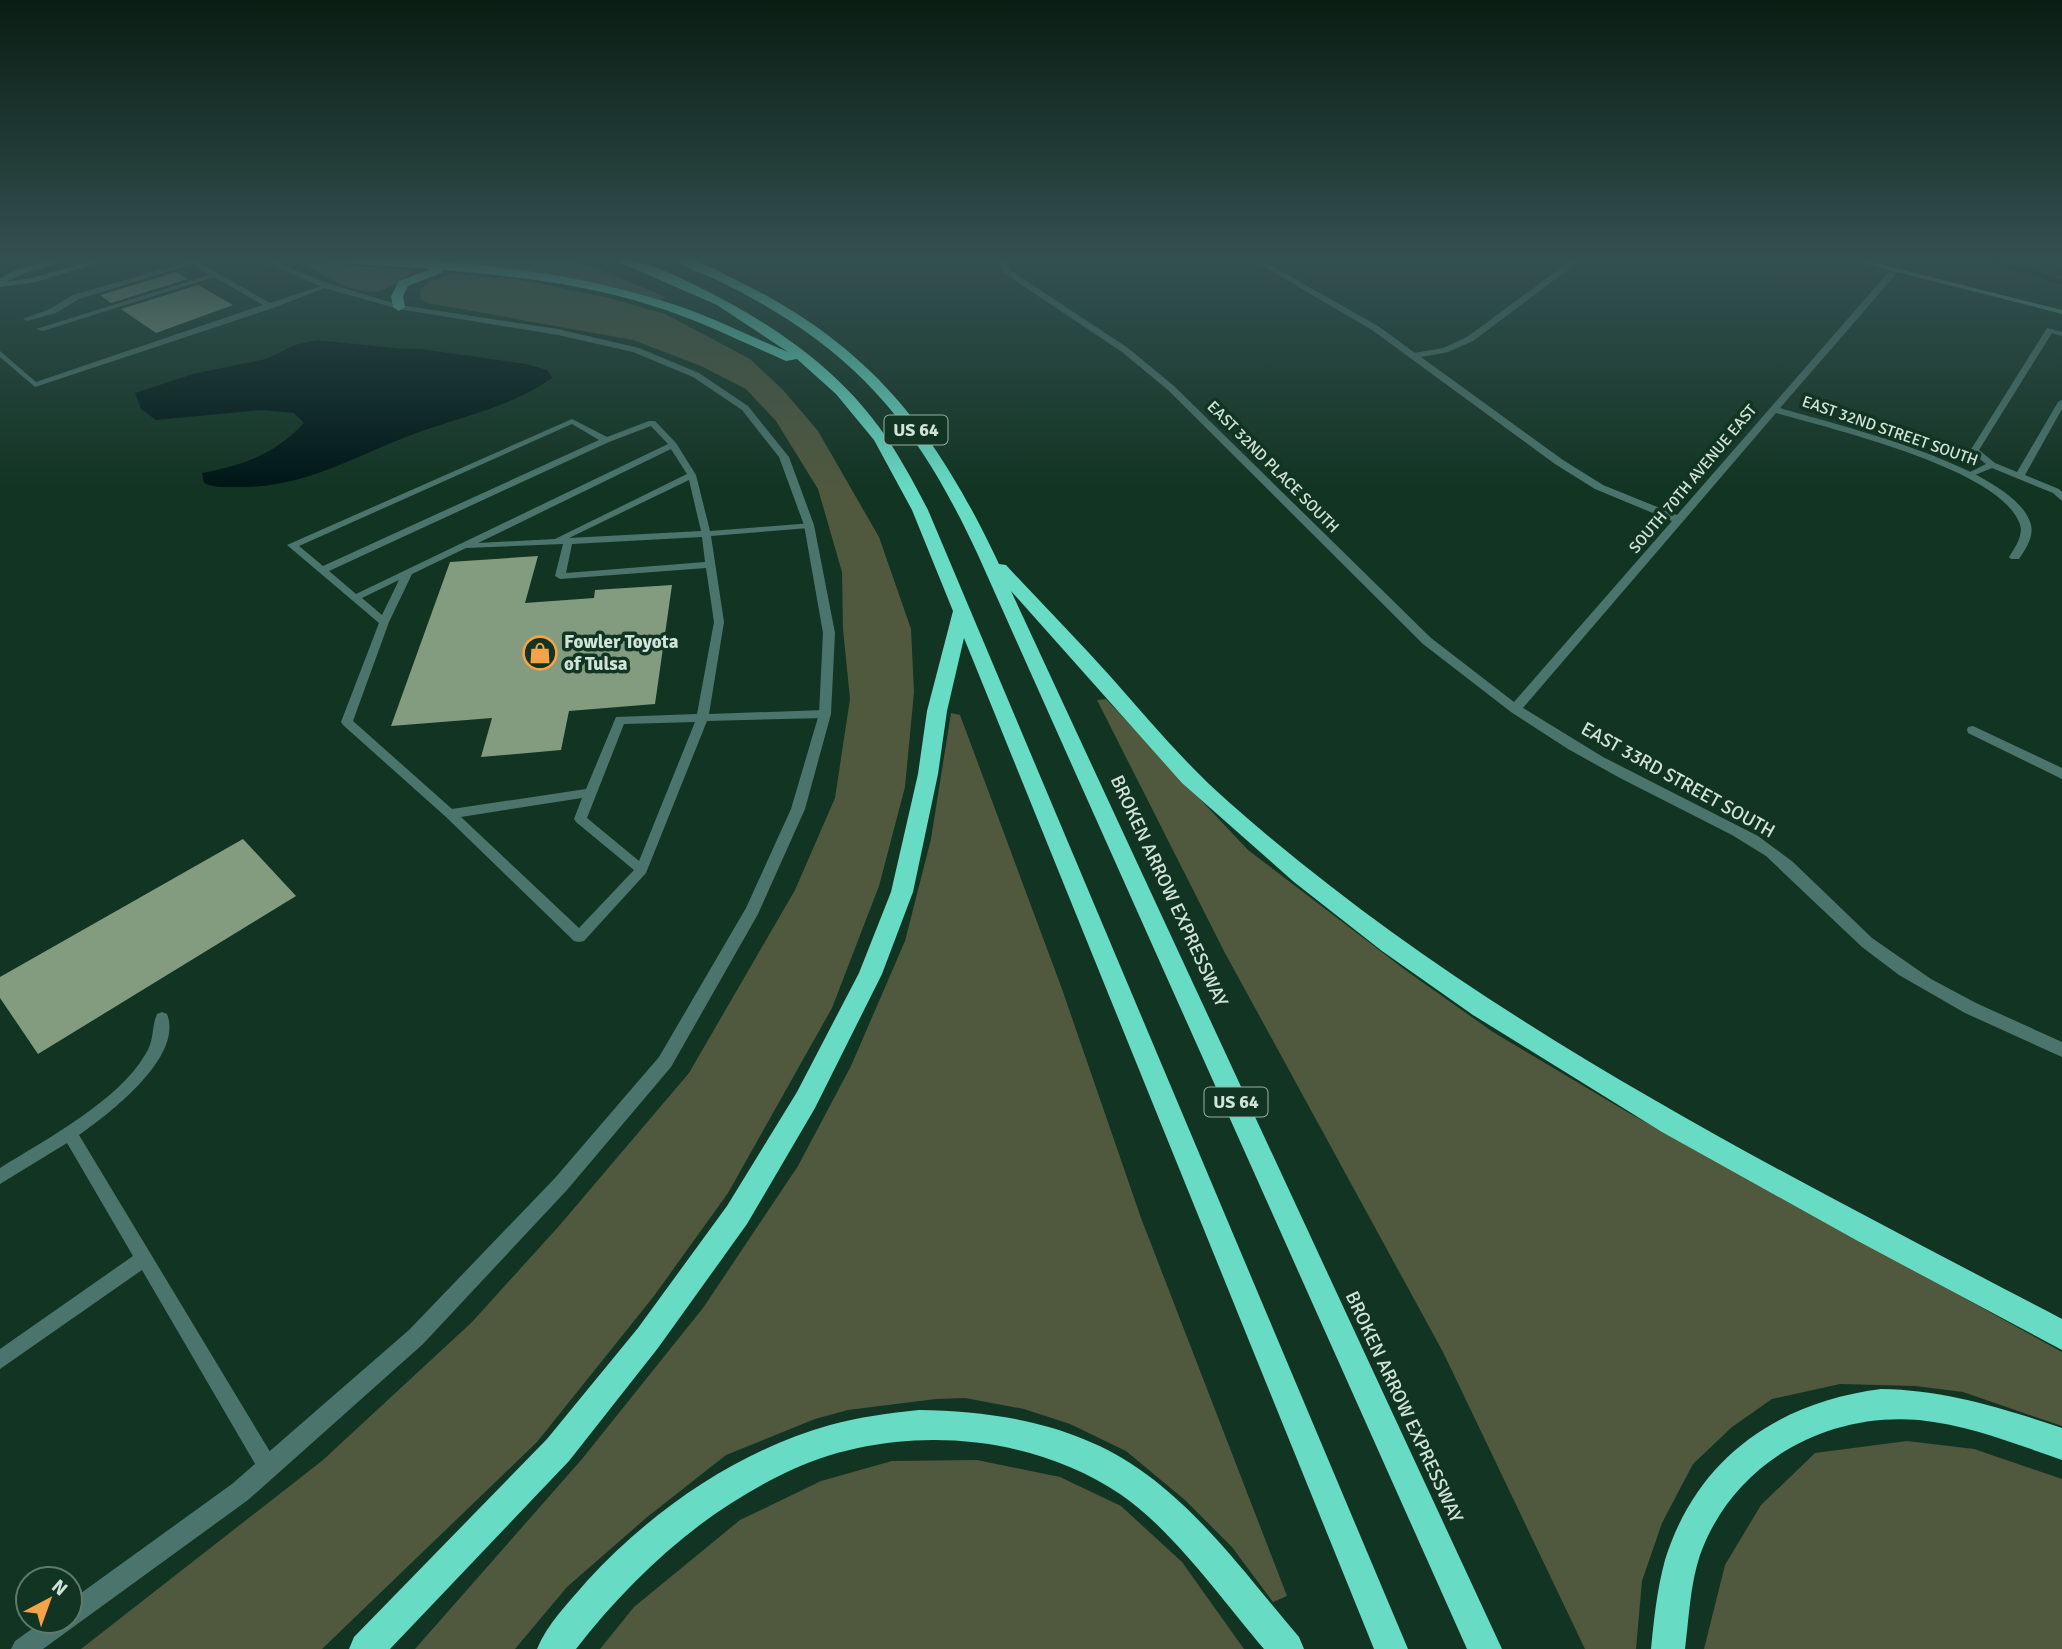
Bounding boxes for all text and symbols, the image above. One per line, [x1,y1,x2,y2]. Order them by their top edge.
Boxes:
street label: EAST 32ND STREET SOUTH [1799,391,1981,471]
street label: EAST 32ND PLACE SOUTH [1203,397,1343,537]
street label: SOUTH 70TH AVENUE EAST [1625,400,1761,558]
road number: US 64 [884,416,948,444]
place label: Fowler Toyota of Tulsa [564,630,679,676]
shop icon: Fowler Toyota of Tulsa [521,634,559,672]
street label: EAST 33RD STREET SOUTH [1577,717,1779,843]
street label: BROKEN ARROW EXPRESSWAY [1105,771,1233,1011]
road number: US 64 [1204,1087,1268,1116]
street label: BROKEN ARROW EXPRESSWAY [1340,1287,1468,1527]
north arrow [14,1565,84,1635]
text: N [47,1575,72,1601]

